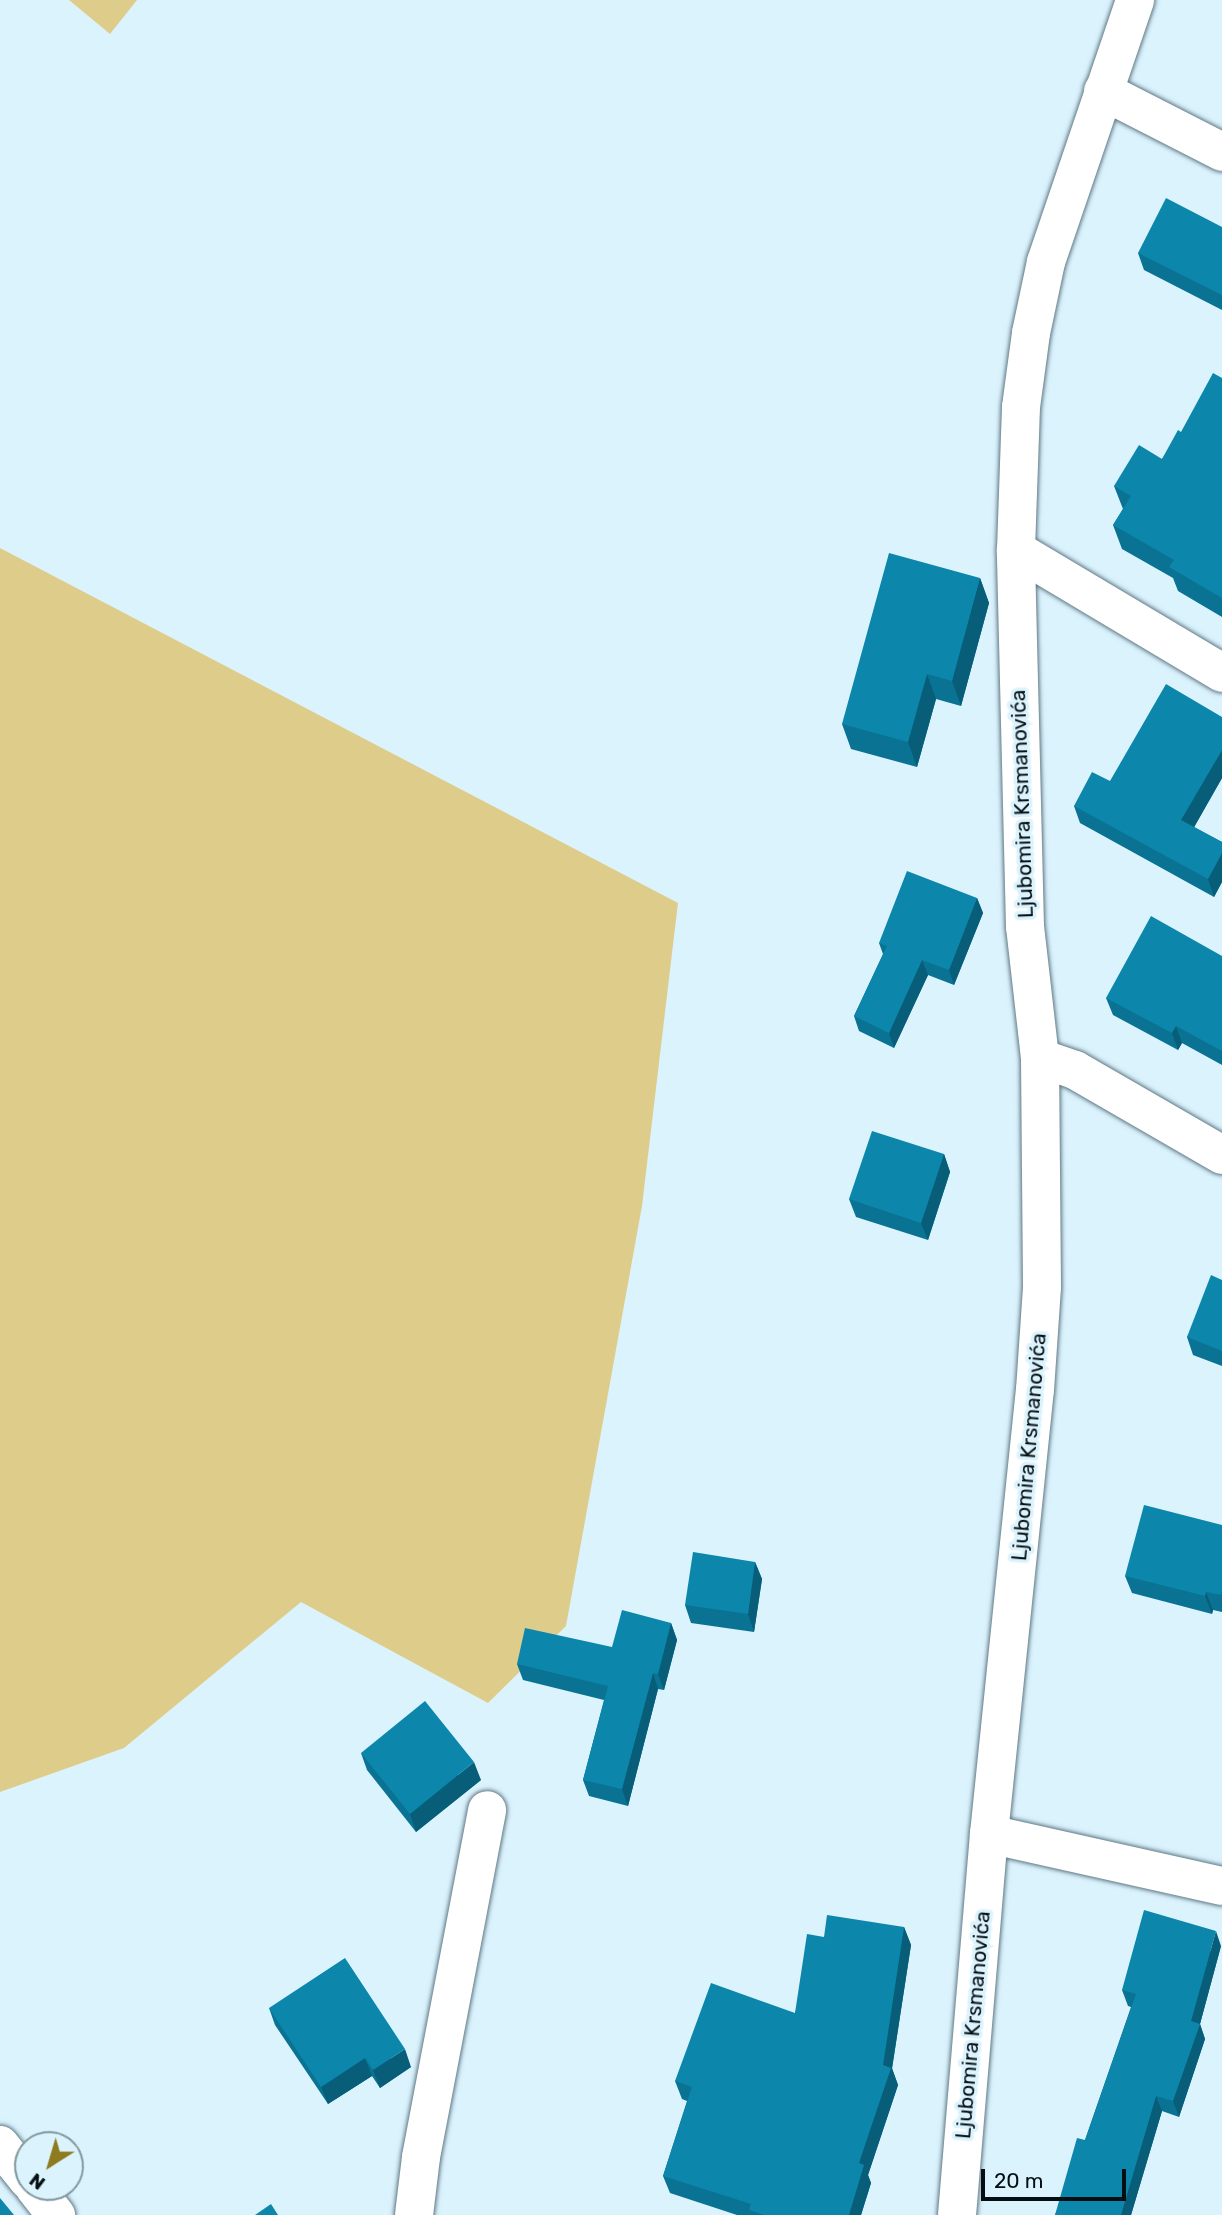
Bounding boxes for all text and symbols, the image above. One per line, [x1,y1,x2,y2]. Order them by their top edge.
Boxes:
street label: Ljubomira Krsmanovića [1005,689,1039,919]
street label: Ljubomira Krsmanovića [1006,1332,1052,1562]
street label: Ljubomira Krsmanovića [950,1910,996,2140]
north arrow [14,2131,84,2201]
scale bar [984,2156,1129,2200]
text: N [25,2168,50,2195]
text: 20 m [994,2168,1043,2193]

